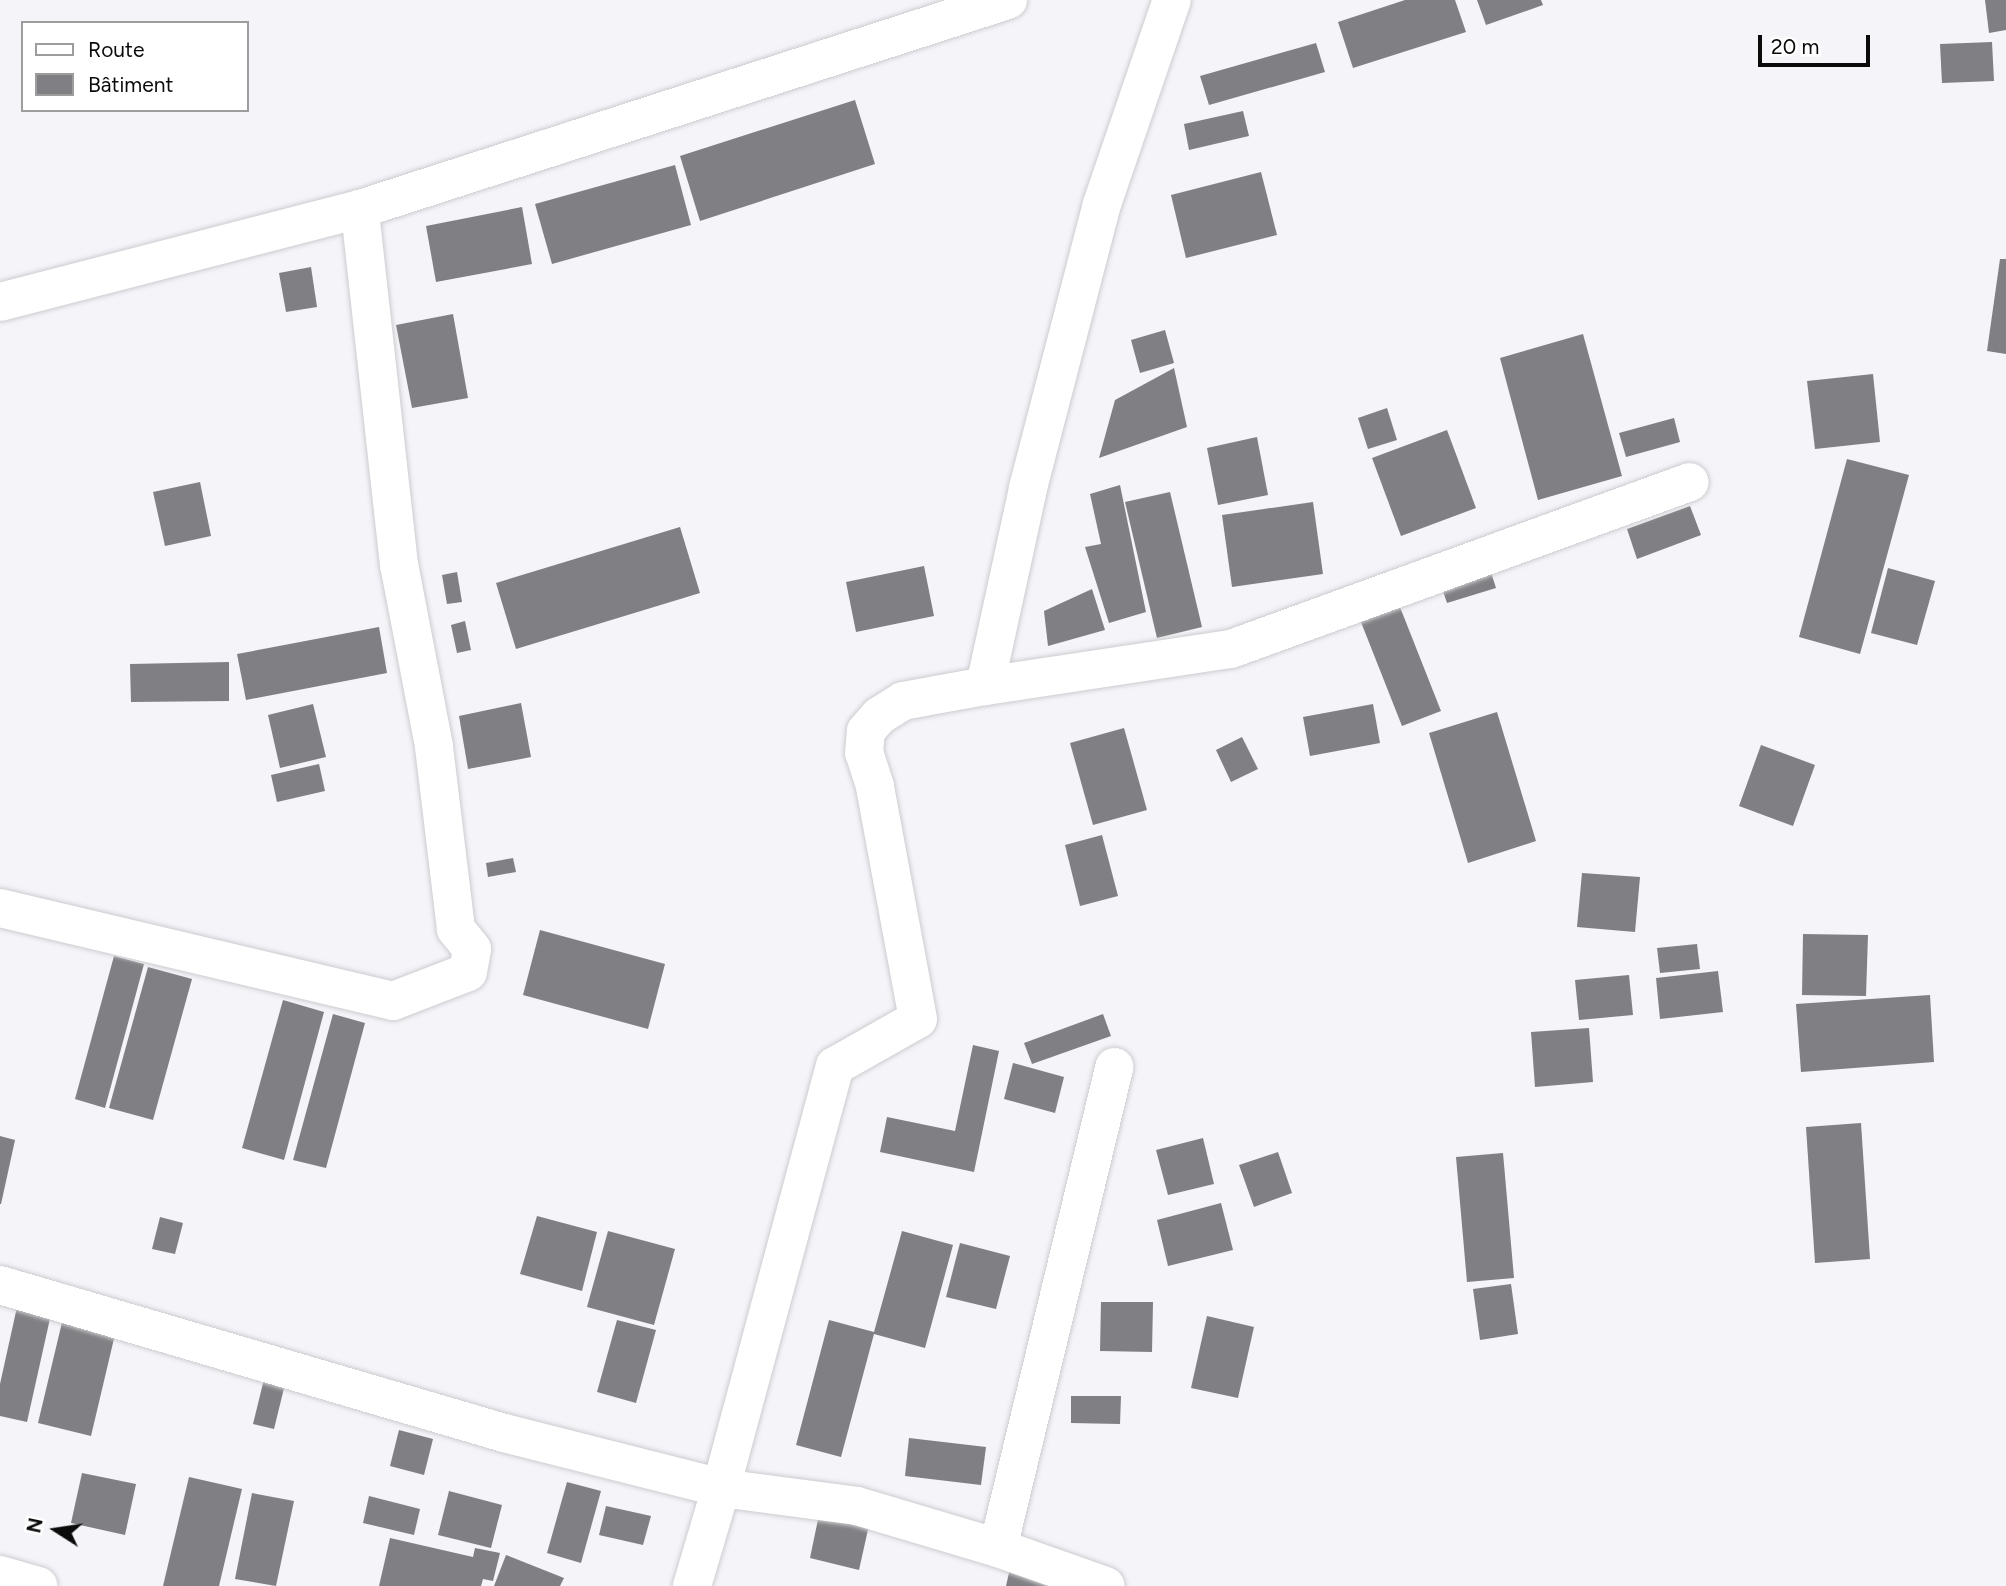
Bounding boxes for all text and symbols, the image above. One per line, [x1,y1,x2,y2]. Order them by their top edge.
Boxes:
legend [21,21,248,112]
scale bar [1761,21,1873,65]
text: 20 m [1771,34,1819,59]
text: Route [88,37,144,62]
text: Bâtiment [88,72,173,97]
north arrow [21,1495,91,1565]
text: N [22,1516,48,1535]

